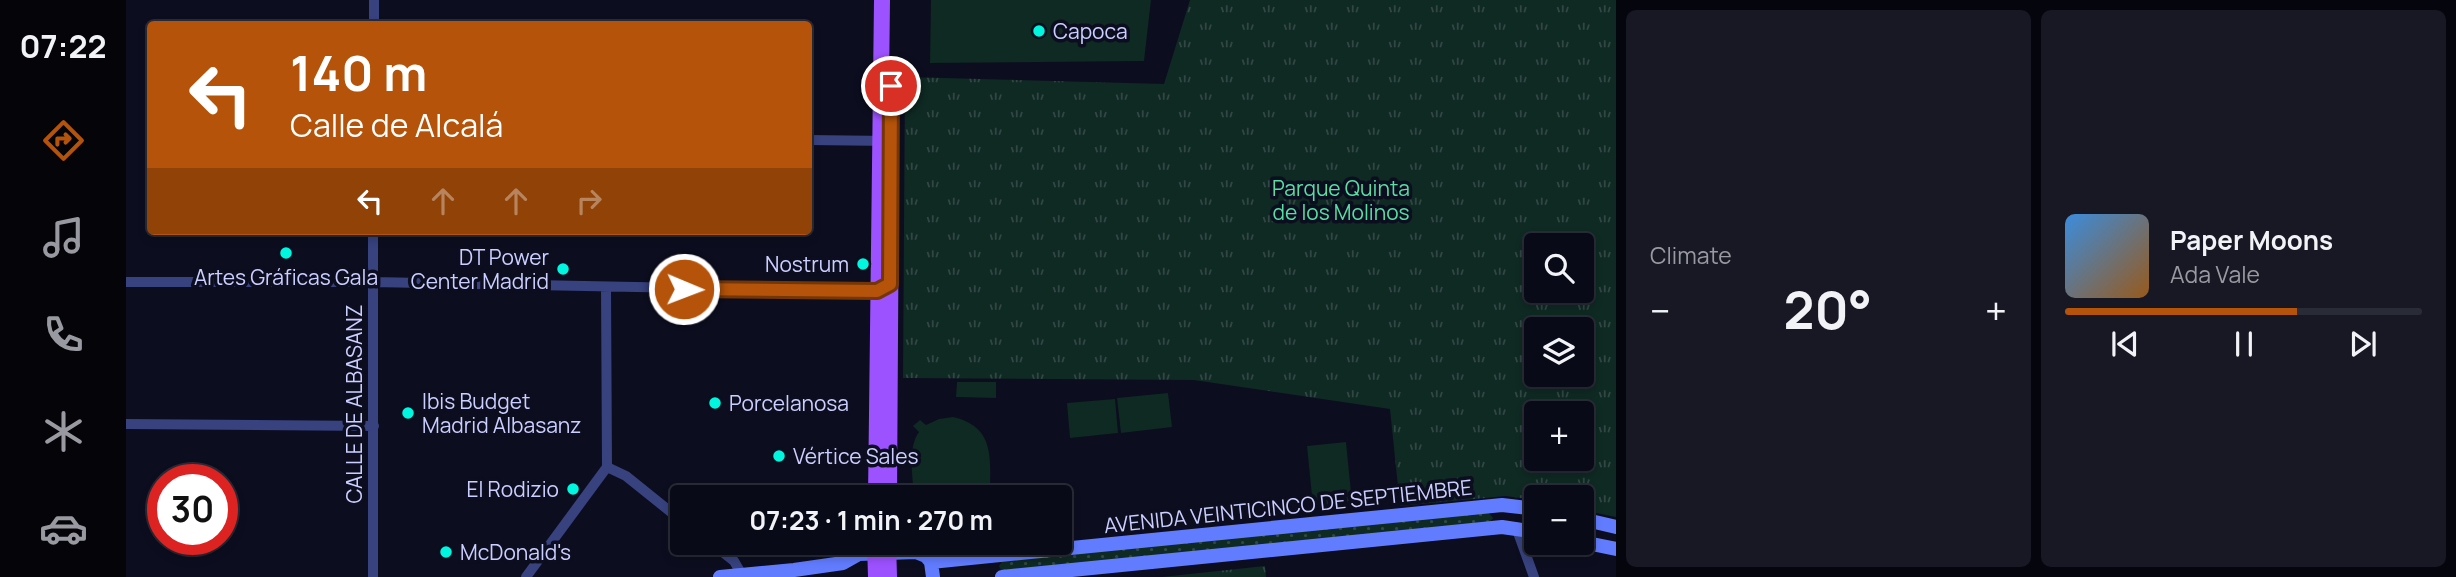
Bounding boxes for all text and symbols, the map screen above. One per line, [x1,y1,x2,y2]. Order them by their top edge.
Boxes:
place label: Capoca [1053,17,1128,45]
marker: Capoca [1031,23,1047,39]
text: 07:22 [19,24,107,68]
text: 140 m [290,39,427,106]
icon: left [175,49,266,140]
pin [861,56,921,116]
icon: arrive [872,67,910,105]
text: Calle de Alcalá [290,103,503,147]
icon: directions [39,116,88,165]
park label: Parque Quinta de los Molinos [1272,174,1410,226]
icon: left [351,182,389,220]
icon: ahead [424,182,462,220]
icon: ahead [497,182,535,220]
icon: right [570,182,608,220]
icon: music [39,213,88,262]
text: Paper Moons [2170,222,2333,258]
map controls [1524,233,1594,555]
button: search [1524,233,1594,303]
text: Climate [1650,239,1732,271]
place label: DT Power Center Madrid [411,243,549,295]
marker: Artes Gráficas Gala [278,245,294,261]
place label: Nostrum [765,250,849,278]
position arrow [647,252,721,326]
marker: Nostrum [855,256,871,272]
text: Ada Vale [2170,258,2260,290]
marker: DT Power Center Madrid [555,261,571,277]
place label: Artes Gráficas Gala [194,263,378,291]
text: 20° [1784,274,1872,345]
text: − [1650,284,1671,336]
text: + [1985,284,2007,336]
street label: CALLE DE ALBASANZ [340,304,368,504]
icon: phone [39,310,88,359]
button: layers [1524,317,1594,387]
icon: previous [2106,325,2144,363]
icon: pause [2225,325,2263,363]
icon: next [2344,325,2382,363]
place label: Ibis Budget Madrid Albasanz [422,387,581,439]
place label: Porcelanosa [729,389,849,417]
marker: Porcelanosa [707,395,723,411]
button: + [1524,401,1594,471]
marker: Ibis Budget Madrid Albasanz [400,405,416,421]
icon: climate [39,407,88,456]
place label: Vértice Sales [793,442,919,470]
marker: Vértice Sales [771,448,787,464]
speed limit sign: 30 [147,464,238,555]
street label: AVENIDA VEINTICINCO DE SEPTIEMBRE [1103,473,1473,539]
place label: El Rodizio [466,475,559,503]
marker: El Rodizio [565,481,581,497]
button: − [1524,485,1594,555]
text: 07:23 · 1 min · 270 m [749,502,993,538]
icon: car [39,504,88,553]
place label: McDonald's [460,538,571,566]
marker: McDonald's [438,544,454,560]

